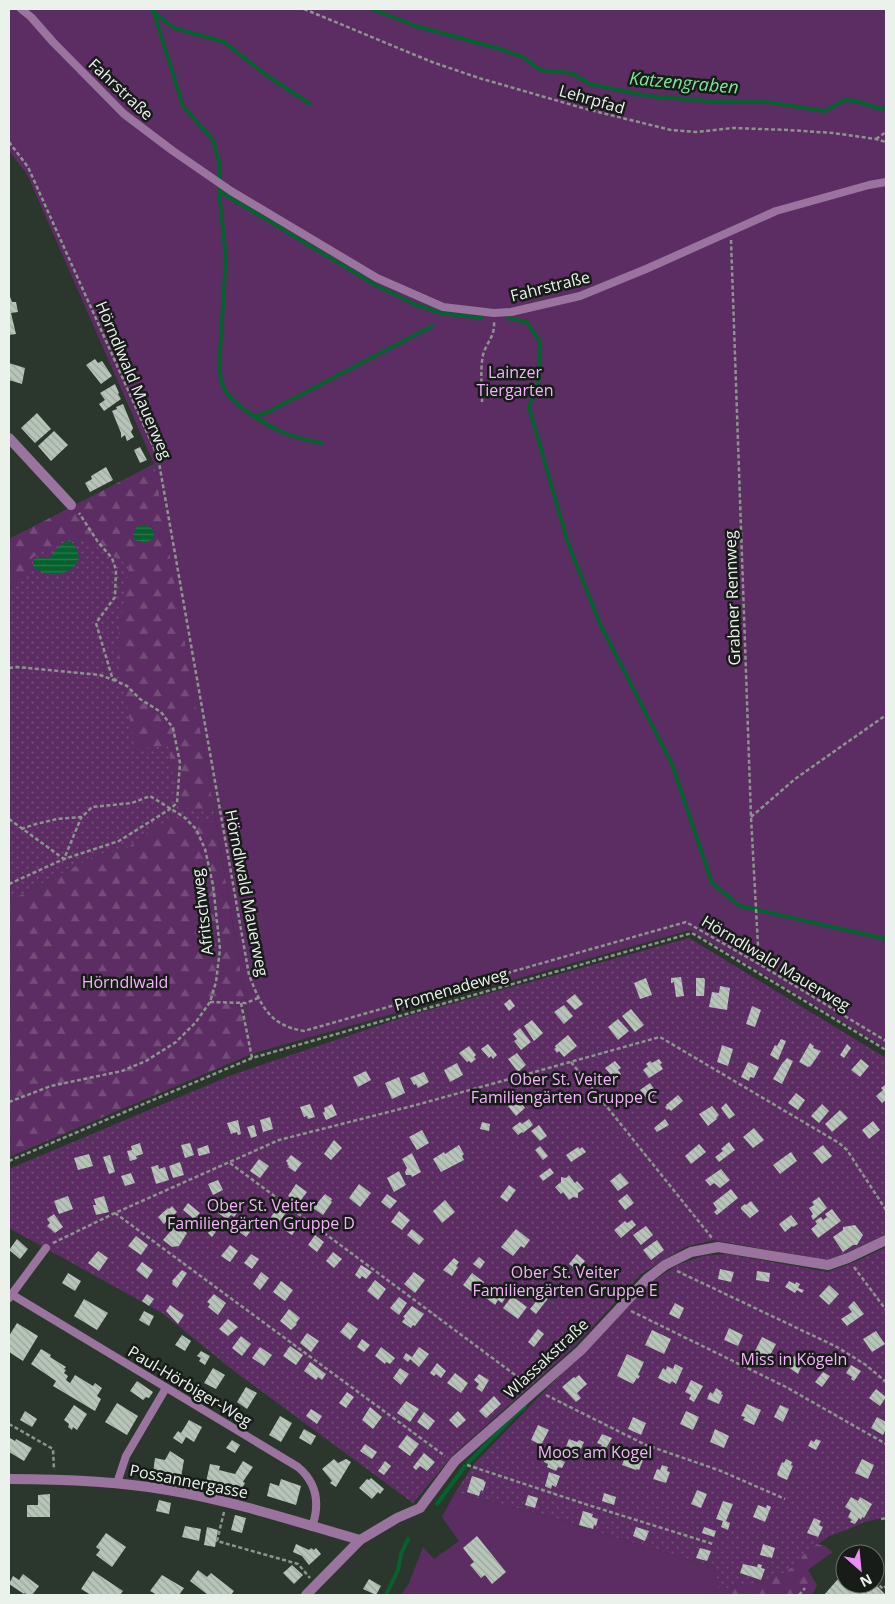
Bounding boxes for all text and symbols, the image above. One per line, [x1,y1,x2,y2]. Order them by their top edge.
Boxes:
street label: Fahrstraße [84,53,158,125]
water label: Katzengraben [628,65,740,99]
street label: Lehrpfad [557,79,627,119]
street label: Fahrstraße [508,266,592,306]
street label: Hörndlwald Mauerweg [91,298,177,463]
park label: Lainzer Tiergarten [477,361,554,401]
street label: Grabner Rennweg [719,530,745,666]
street label: Hörndlwald Mauerweg [220,808,274,979]
street label: Afritschweg [186,867,218,956]
street label: Hörndlwald Mauerweg [698,910,855,1016]
street label: Promenadeweg [392,962,511,1016]
park label: Hörndlwald [82,971,168,993]
park label: Ober St. Veiter Familiengärten Gruppe C [471,1068,657,1108]
park label: Ober St. Veiter Familiengärten Gruppe D [167,1194,355,1234]
park label: Ober St. Veiter Familiengärten Gruppe E [472,1261,658,1301]
street label: Wlassakstraße [499,1313,593,1403]
street label: Paul-Hörbiger-Weg [124,1340,256,1432]
park label: Miss in Kögeln [741,1348,847,1370]
park label: Moos am Kogel [538,1441,652,1463]
street label: Possannergasse [128,1459,250,1503]
north arrow [835,1544,885,1594]
text: N [857,1570,876,1592]

